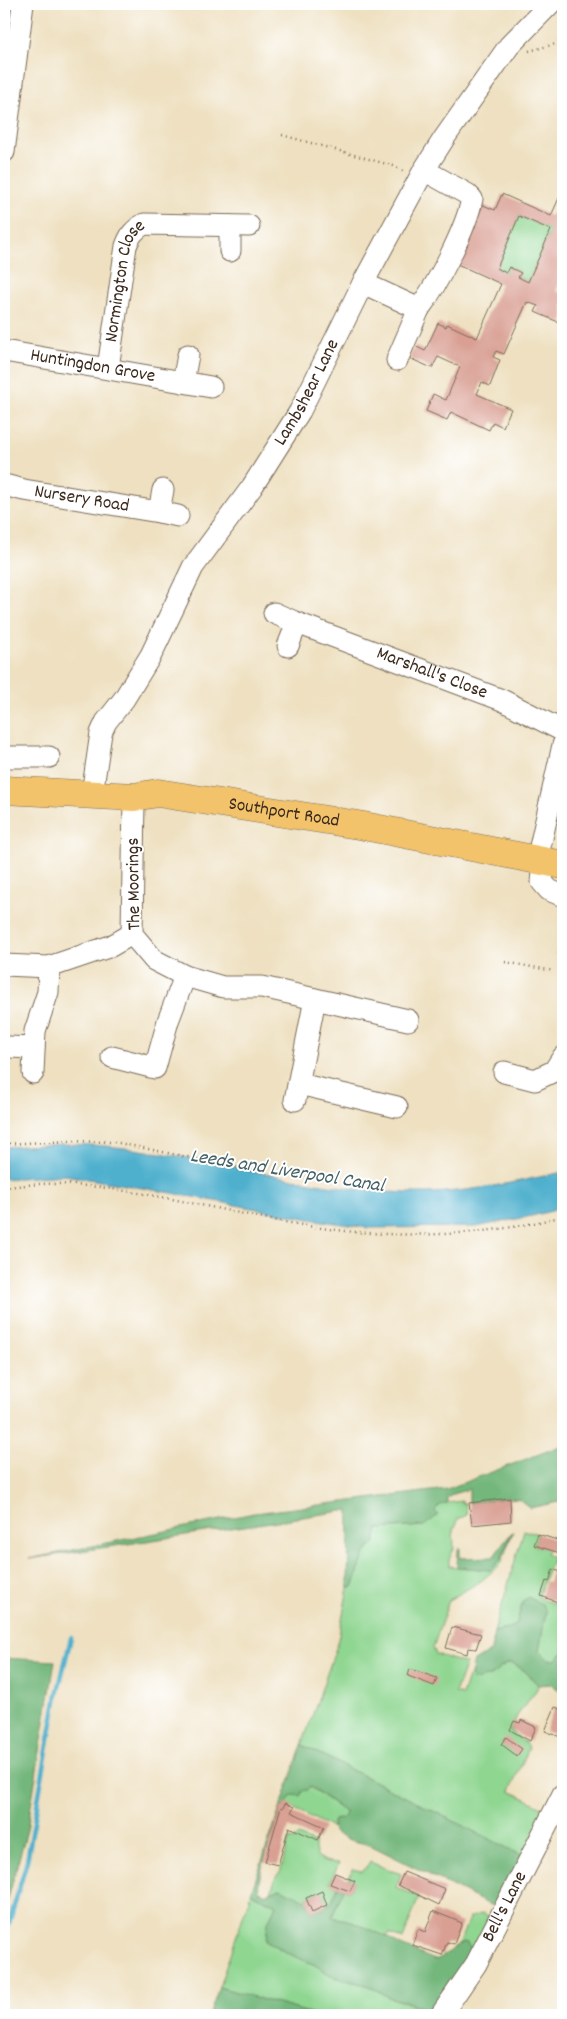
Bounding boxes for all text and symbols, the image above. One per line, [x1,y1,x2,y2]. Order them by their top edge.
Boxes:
street label: Normington Close [98,213,151,344]
street label: Lambshear Lane [268,335,347,451]
street label: Huntingdon Grove [28,342,157,390]
street label: Nursery Road [32,478,131,520]
street label: Marshall's Close [372,640,491,707]
street label: Southport Road [226,791,341,835]
street label: The Moorings [121,837,149,931]
water label: Leeds and Liverpool Canal [188,1143,388,1202]
street label: Bell's Lane [476,1867,535,1947]

